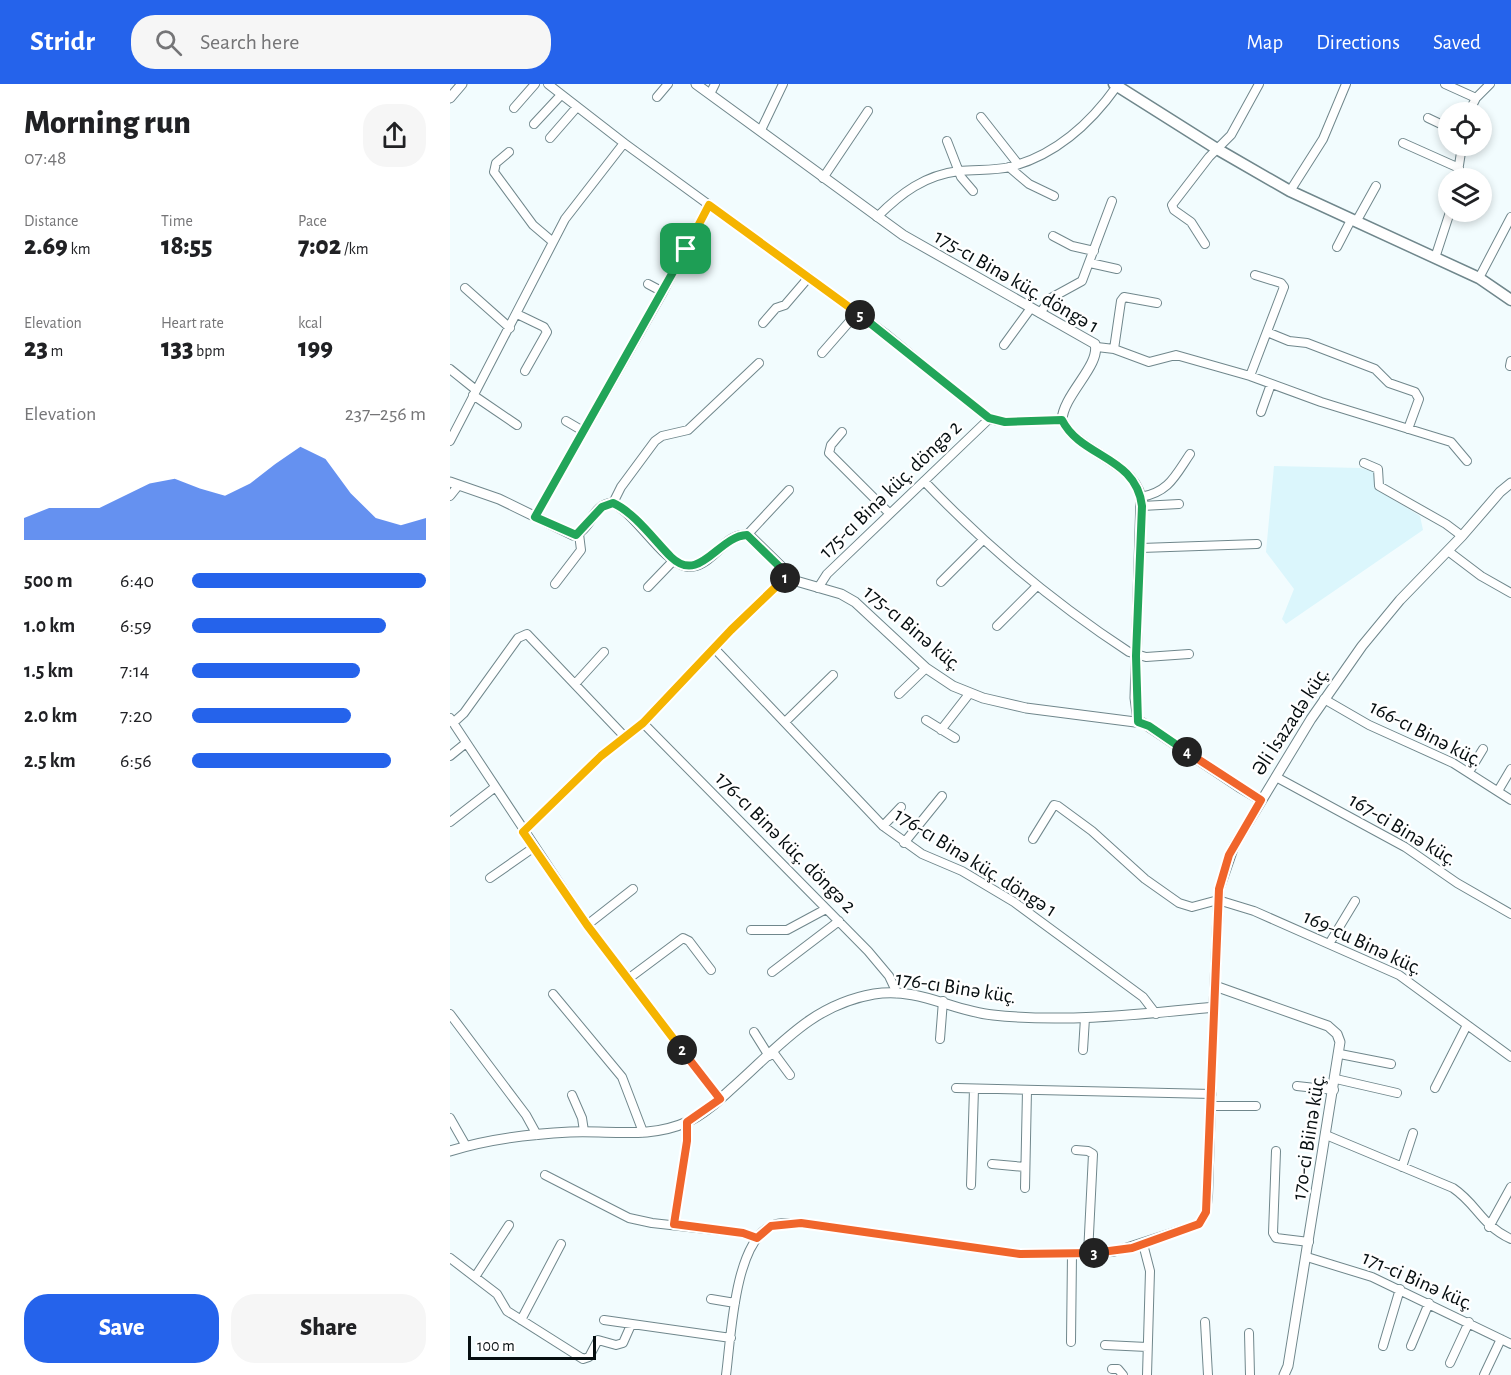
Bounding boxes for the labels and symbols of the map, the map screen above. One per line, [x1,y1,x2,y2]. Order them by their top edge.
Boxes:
pin [660,223,711,274]
street label: 175-cı Binə küç. döngə 1 [931,226,1103,337]
pin: 5 [845,300,875,330]
street label: 175-cı Binə küç. döngə 2 [815,416,965,562]
pin: 1 [770,563,800,593]
street label: 175-cı Binə küç. [860,582,966,675]
street label: Əli İsazadə küç. [1247,663,1333,779]
street label: 166-cı Binə küç. [1366,696,1485,771]
pin: 4 [1172,737,1202,767]
street label: 176-cı Binə küç. döngə 2 [711,768,860,917]
street label: 167-ci Binə küç. [1345,789,1460,870]
street label: 176-cı Binə küç. döngə 1 [891,804,1061,921]
street label: 169-cu Binə küç. [1300,906,1425,979]
street label: 176-cı Binə küç. [894,968,1018,1007]
pin: 2 [667,1035,697,1065]
street label: 17o-ci Biinə küç. [1288,1073,1329,1202]
pin: 3 [1079,1238,1109,1268]
street label: 171-ci Binə küç. [1359,1247,1476,1314]
scale bar [468,1333,596,1360]

